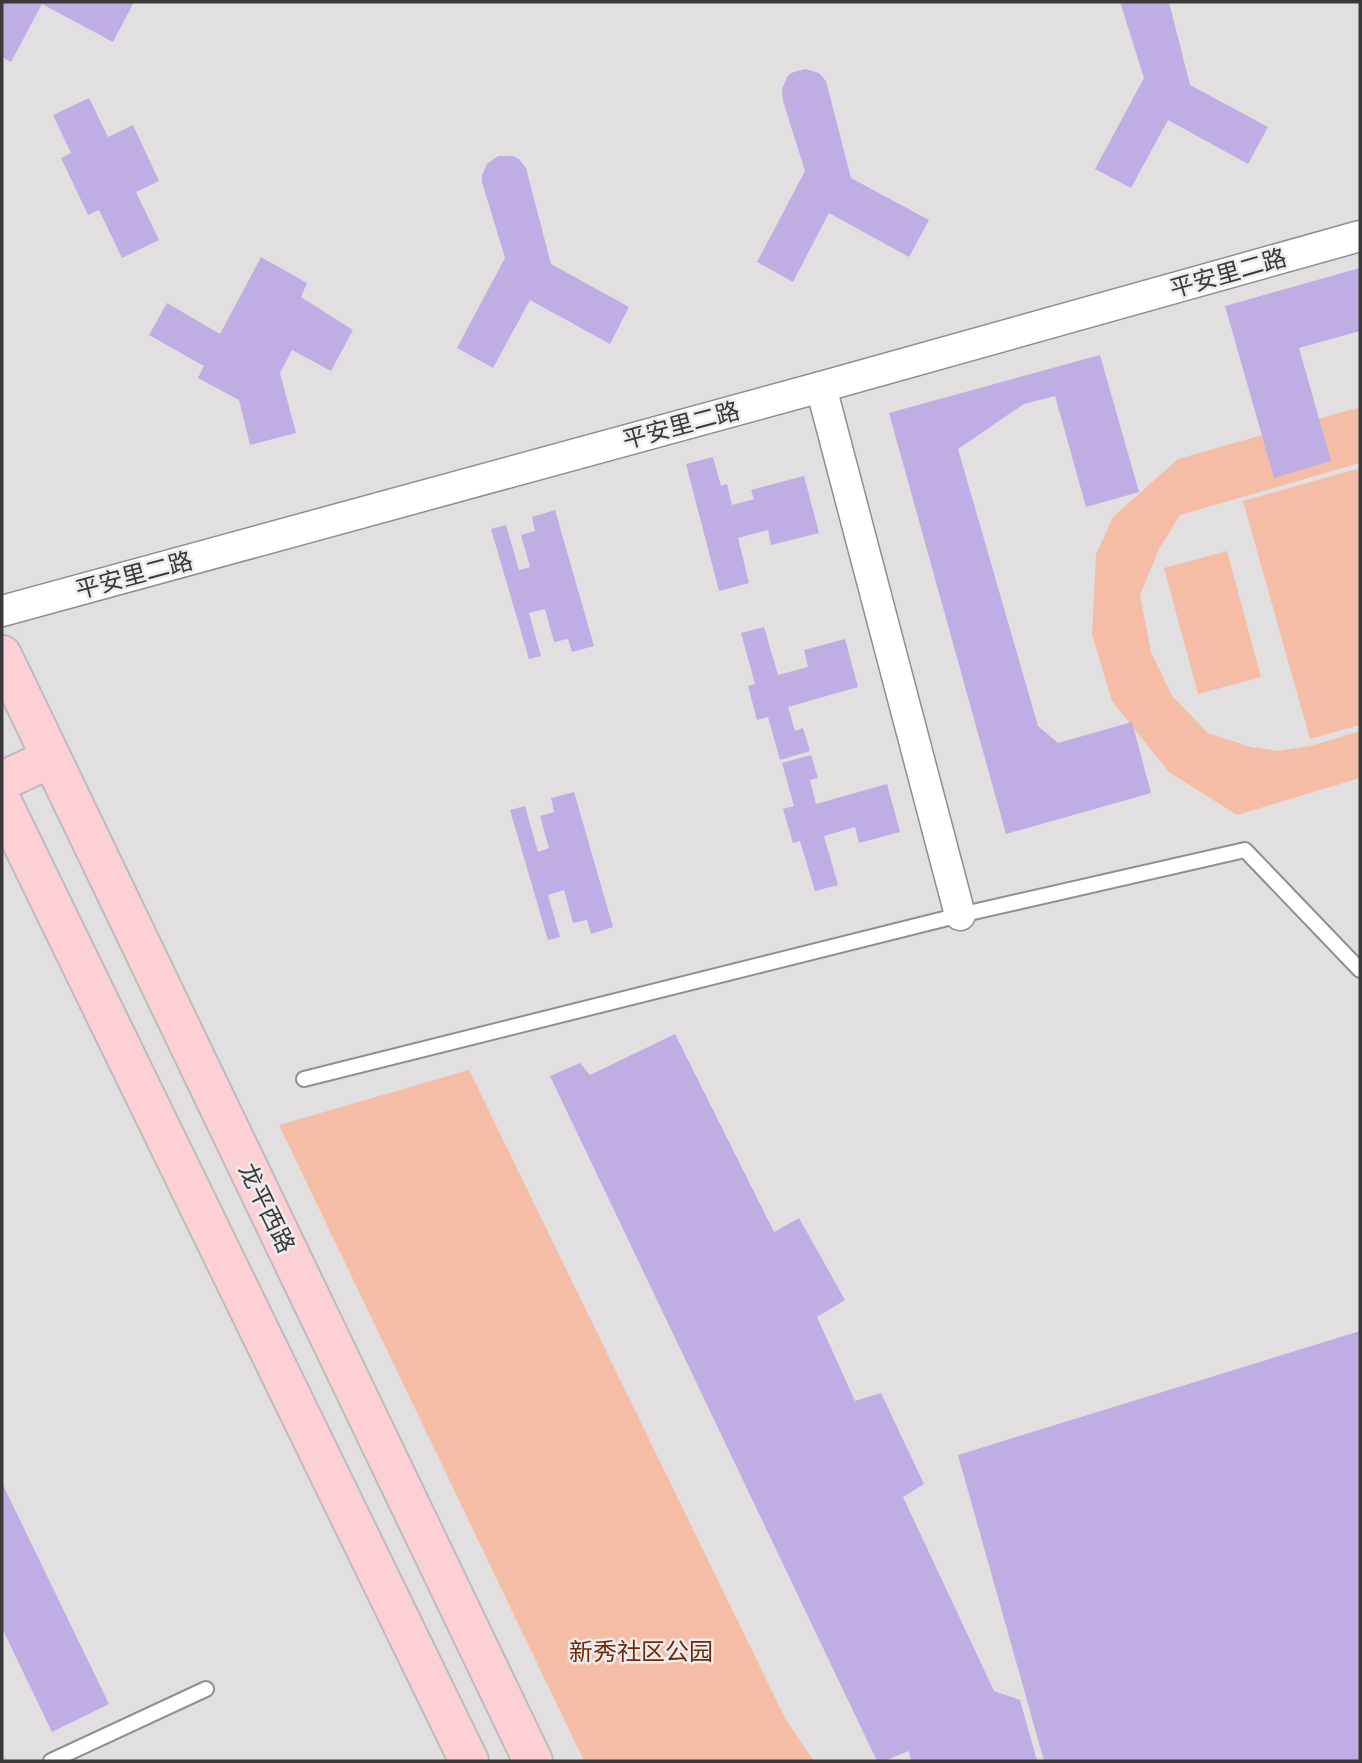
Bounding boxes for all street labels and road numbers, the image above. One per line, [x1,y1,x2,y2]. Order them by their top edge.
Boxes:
street label: 平安里二路 [1166,240,1290,306]
street label: 平安里二路 [619,393,743,457]
street label: 平安里二路 [72,543,196,607]
street label: 龙平西路 [230,1157,304,1259]

